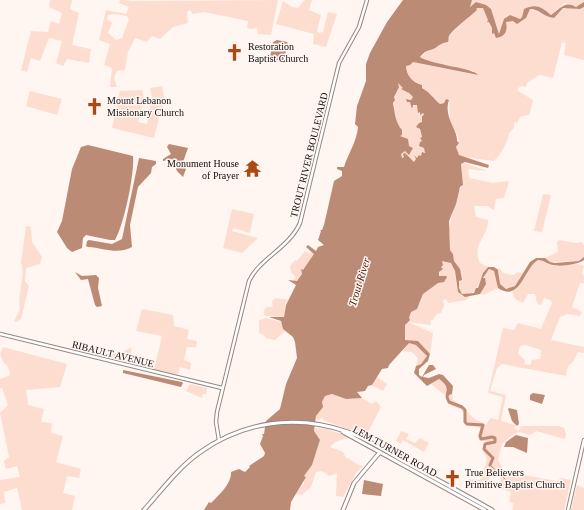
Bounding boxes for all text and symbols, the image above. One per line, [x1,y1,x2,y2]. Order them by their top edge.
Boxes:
place label: Restoration Baptist Church [248,41,308,64]
church icon: Restoration Baptist Church [225,42,245,62]
street label: TROUT RIVER BOULEVARD [288,91,330,219]
place label: Mount Lebanon Missionary Church [107,95,184,118]
church icon: Mount Lebanon Missionary Church [84,96,104,116]
place label: Monument House of Prayer [167,158,240,181]
temple icon: Monument House of Prayer [242,159,262,179]
water label: Trout River [346,256,372,308]
street label: RIBAULT AVENUE [71,339,155,369]
street label: LEM TURNER ROAD [351,423,439,479]
place label: True Believers Primitive Baptist Church [465,467,565,490]
church icon: True Believers Primitive Baptist Church [442,468,462,488]

